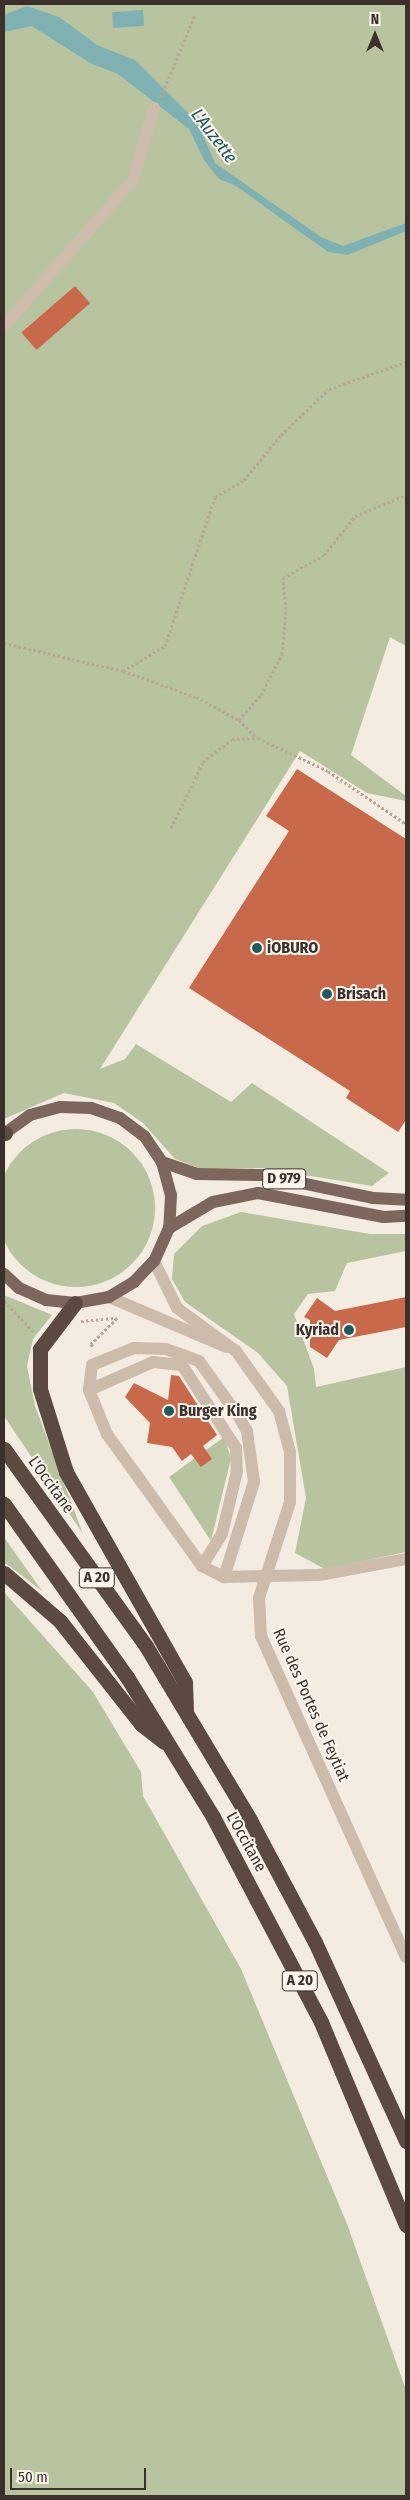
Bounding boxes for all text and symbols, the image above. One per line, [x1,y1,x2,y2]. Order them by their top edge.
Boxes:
north arrow [350,10,400,60]
text: N [371,11,379,28]
water label: L'Auzette [186,104,242,168]
place label: iOBURO [267,938,318,958]
marker: iOBURO [251,942,263,954]
place label: Brisach [337,984,386,1004]
marker: Brisach [321,988,333,1000]
road number: D 979 [262,1166,306,1192]
place label: Kyriad [296,1320,339,1340]
marker: Kyriad [343,1324,355,1336]
place label: Burger King [179,1401,257,1421]
marker: Burger King [163,1405,175,1417]
street label: L'Occitane [24,1453,78,1517]
road number: A 20 [78,1566,116,1590]
street label: Rue des Portes de Feytiat [269,1626,353,1784]
street label: L'Occitane [222,1809,270,1875]
road number: A 20 [281,1968,319,1994]
scale bar [12,2458,149,2490]
text: 50 m [18,2468,48,2486]

